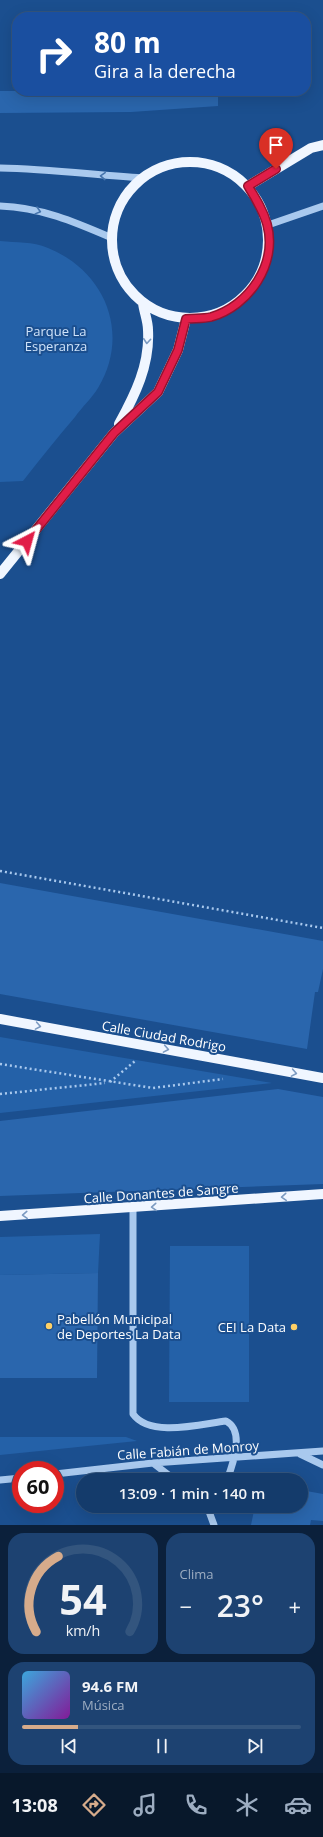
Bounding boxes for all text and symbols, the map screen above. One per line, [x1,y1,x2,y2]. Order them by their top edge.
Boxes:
text: 80 m [94,23,161,61]
icon: right [28,28,80,80]
text: Gira a la derecha [94,59,236,83]
pin [259,128,293,169]
icon: arrive [265,134,287,156]
one-way arrow [100,171,106,180]
one-way arrow [35,206,42,215]
park label: Parque La Esperanza [25,322,87,355]
one-way arrow [143,338,152,344]
position arrow [6,520,48,562]
street label: Calle Ciudad Rodrigo [100,1016,228,1056]
one-way arrow [35,1021,41,1030]
one-way arrow [163,1045,169,1053]
one-way arrow [291,1068,297,1077]
street label: Calle Donantes de Sangre [83,1179,239,1207]
one-way arrow [281,1193,287,1202]
one-way arrow [151,1202,157,1211]
one-way arrow [22,1210,28,1219]
place label: Pabellón Municipal de Deportes La Data [57,1310,181,1343]
place label: CEI La Data [218,1318,286,1336]
marker: Pabellón Municipal de Deportes La Data [44,1321,54,1331]
marker: CEI La Data [289,1322,299,1332]
street label: Calle Fabián de Monroy [116,1436,260,1464]
speed limit sign: 60 [12,1461,64,1513]
text: 13:09 · 1 min · 140 m [119,1483,265,1503]
text: Clima [180,1565,214,1583]
text: 54 [59,1570,107,1626]
text: 23° [217,1585,264,1626]
text: − [180,1591,192,1621]
text: + [288,1591,301,1621]
text: km/h [65,1620,100,1639]
text: 94.6 FM [82,1676,138,1696]
text: Música [82,1696,125,1714]
icon: previous [58,1735,80,1757]
icon: pause [151,1735,173,1757]
icon: next [244,1735,266,1757]
icon: directions [80,1791,108,1819]
icon: music [131,1791,159,1819]
icon: phone [182,1791,210,1819]
icon: climate [233,1791,261,1819]
icon: car [284,1791,312,1819]
text: 13:08 [11,1793,58,1817]

